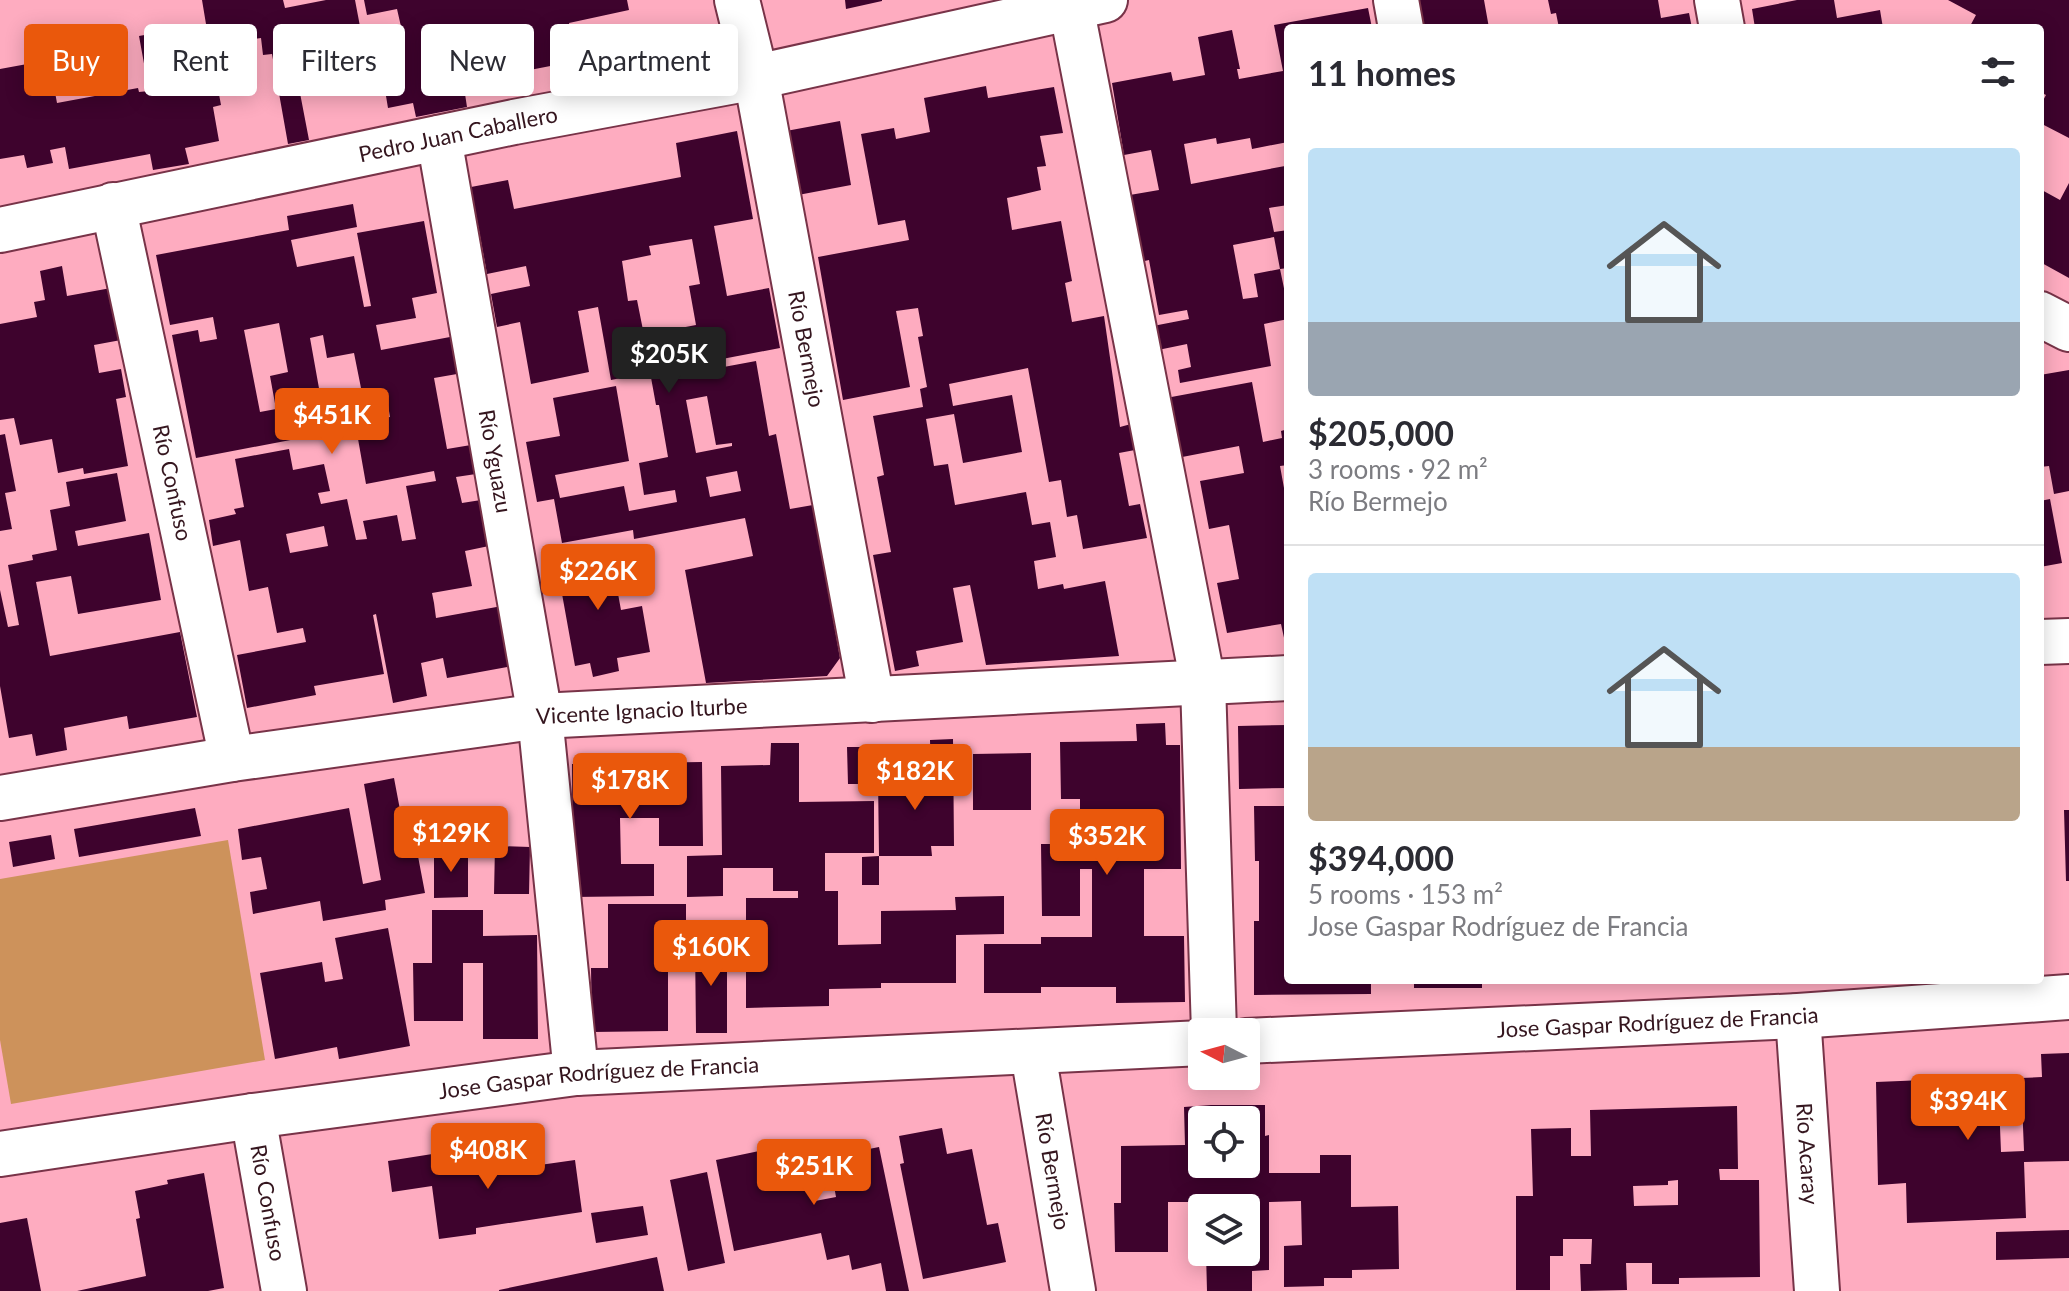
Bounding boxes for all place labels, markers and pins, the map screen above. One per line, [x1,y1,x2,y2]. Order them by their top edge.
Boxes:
pin: $205K [613,327,725,395]
pin: $451K [276,388,388,456]
pin: $226K [542,544,654,612]
pin: $182K [859,744,971,812]
pin: $178K [574,753,686,821]
pin: $129K [395,806,507,874]
pin: $352K [1051,809,1163,877]
pin: $160K [655,920,767,988]
pin: $394K [1912,1074,2024,1142]
pin: $408K [432,1123,544,1191]
pin: $251K [758,1139,870,1207]

